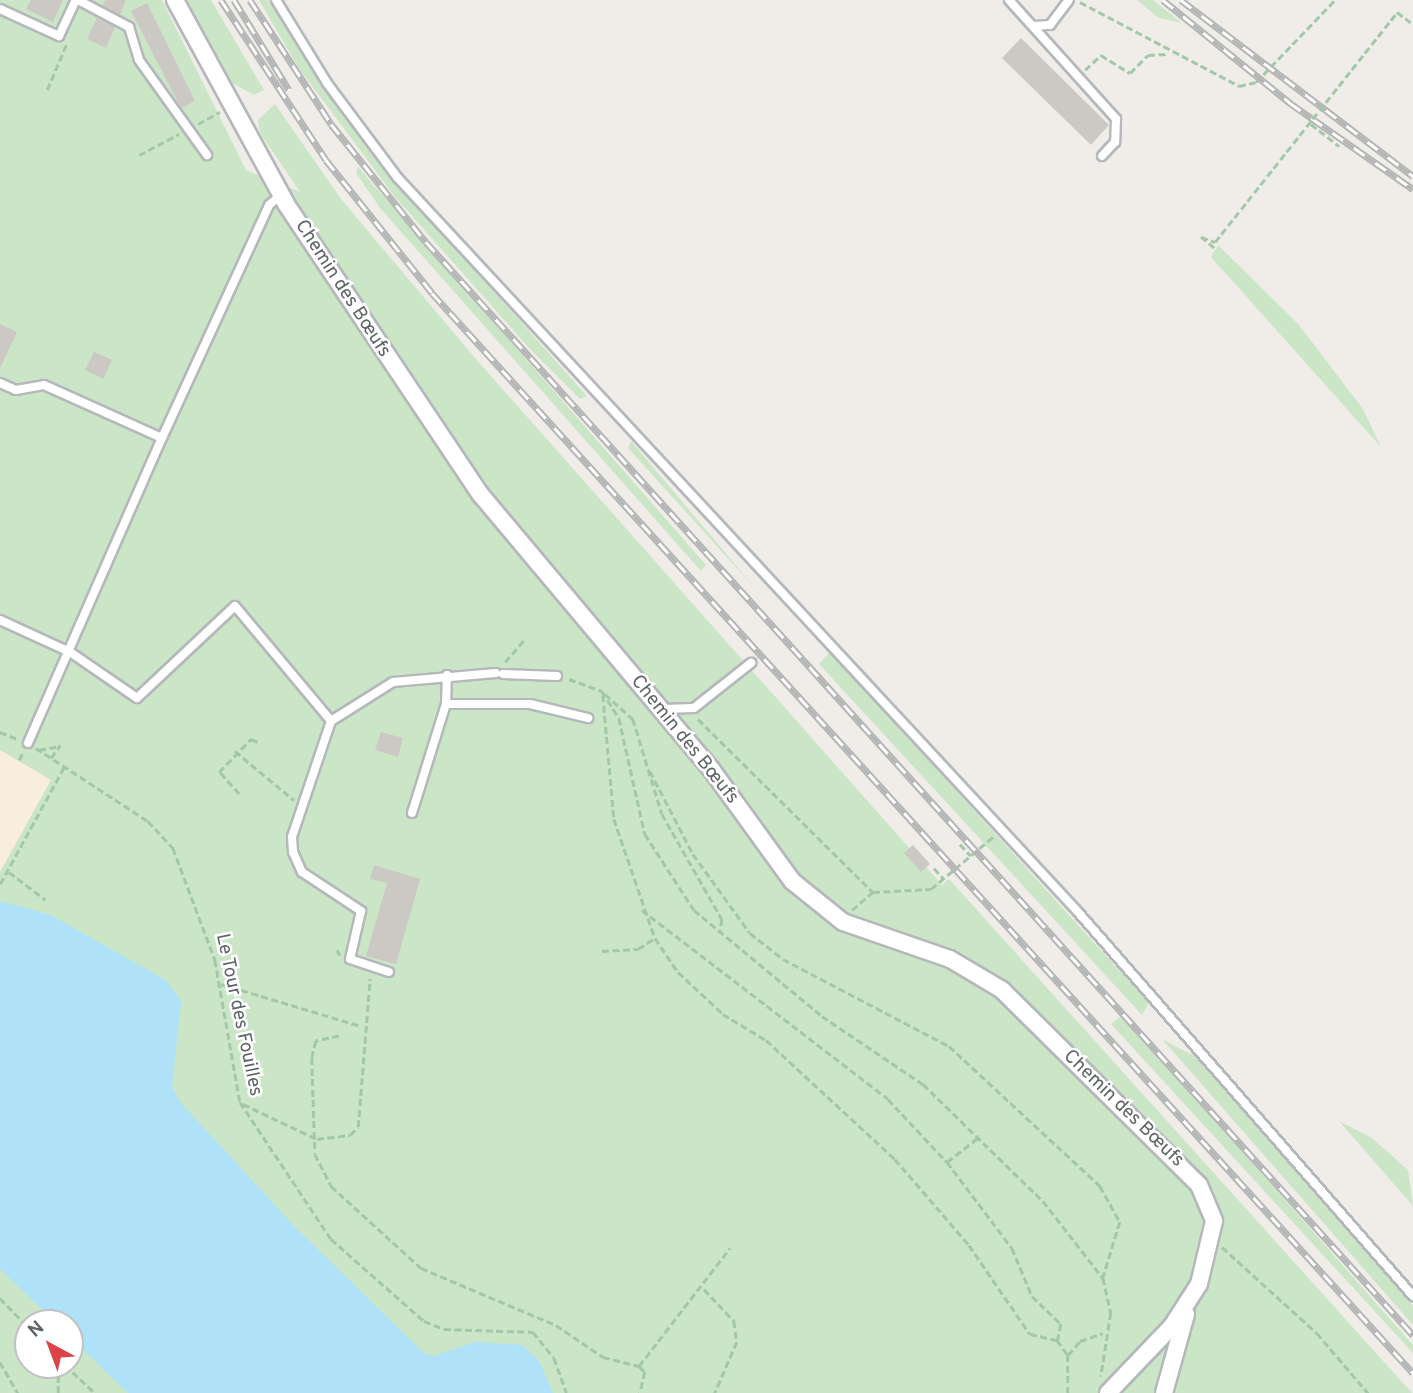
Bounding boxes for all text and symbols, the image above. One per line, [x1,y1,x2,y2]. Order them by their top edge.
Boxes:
street label: Chemin des Bœufs [289,216,395,362]
street label: Chemin des Bœufs [625,671,743,809]
street label: Le Tour des Fouilles [210,931,266,1099]
street label: Chemin des Bœufs [1058,1046,1188,1172]
north arrow [14,1309,84,1379]
text: N [24,1316,50,1343]

